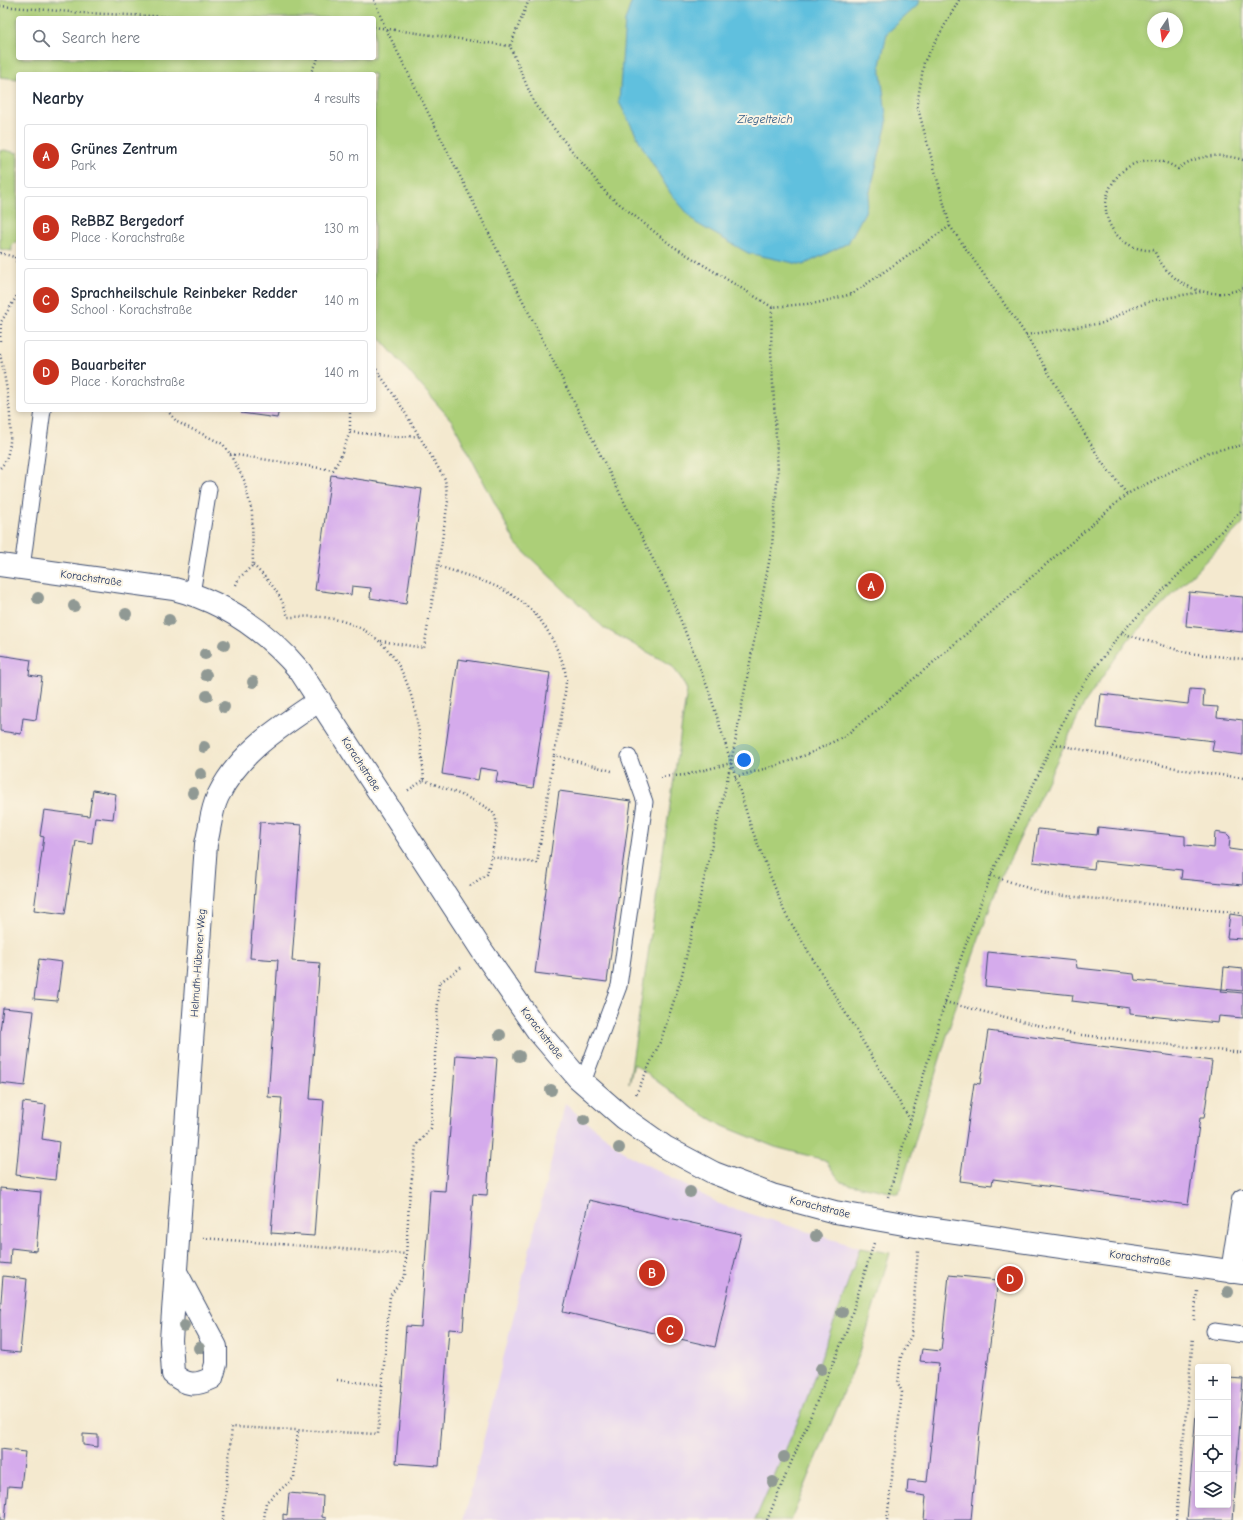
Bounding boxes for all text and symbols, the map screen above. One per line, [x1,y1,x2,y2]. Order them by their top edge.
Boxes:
north arrow [1147,12,1183,48]
search box [16,16,376,60]
icon: search [30,27,52,49]
text: Search here [62,29,140,47]
text: Nearby [32,89,83,108]
text: 4 results [314,91,360,106]
water label: Ziegelteich [736,112,793,126]
text: Grünes Zentrum [71,140,177,158]
text: A [42,149,50,164]
text: 50 m [329,149,359,164]
text: Park [71,158,96,173]
text: ReBBZ Bergedorf [71,212,184,230]
text: B [42,221,50,236]
text: 130 m [324,221,359,236]
text: Place · Korachstraße [71,230,185,245]
text: Sprachheilschule Reinbeker Redder [71,284,297,302]
text: C [42,293,50,308]
text: 140 m [325,293,359,308]
text: School · Korachstraße [71,302,192,317]
text: Bauarbeiter [71,356,146,374]
text: D [42,365,50,380]
text: 140 m [325,365,359,380]
text: Place · Korachstraße [71,374,185,389]
street label: Korachstraße [59,567,123,589]
pin: A [858,571,884,601]
street label: Korachstraße [339,735,384,794]
your location [734,750,754,770]
street label: Helmuth-Hübener-Weg [188,908,208,1018]
street label: Korachstraße [518,1005,566,1062]
street label: Korachstraße [788,1193,852,1221]
street label: Korachstraße [1108,1247,1172,1269]
pin: B [639,1258,665,1288]
pin: D [997,1264,1023,1294]
pin: C [657,1315,683,1345]
map controls [1195,1364,1231,1508]
button: + [1195,1364,1231,1400]
button: − [1195,1400,1231,1436]
button: locate [1195,1436,1231,1472]
button: layers [1195,1472,1231,1508]

